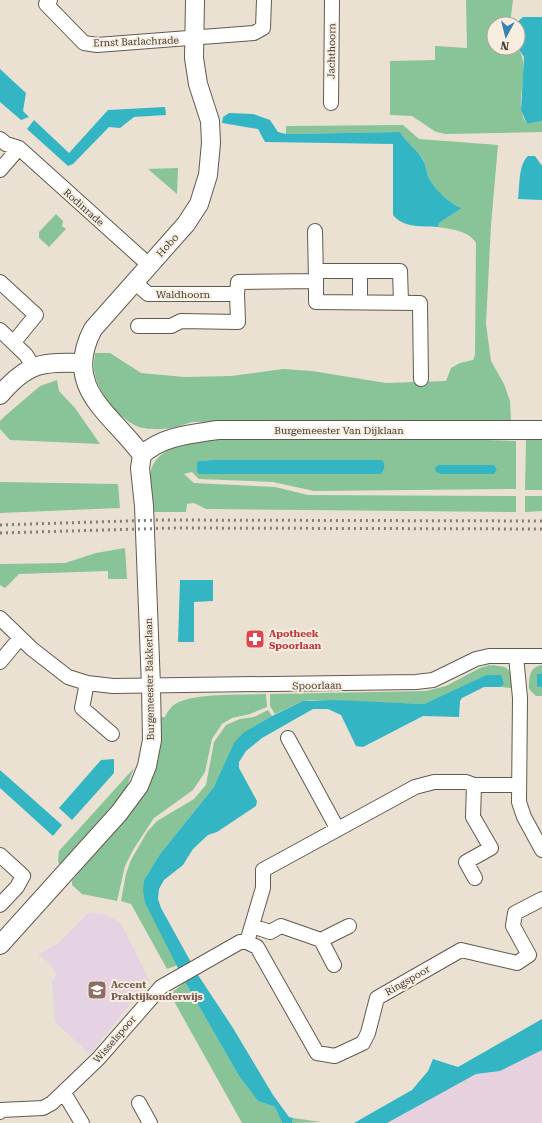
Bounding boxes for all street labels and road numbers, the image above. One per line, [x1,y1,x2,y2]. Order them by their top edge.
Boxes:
street label: Jachthoorn [326,22,337,79]
street label: Ernst Barlachrade [93,34,180,48]
street label: Rodinrade [61,186,106,229]
street label: Hobo [154,232,180,259]
street label: Waldhoorn [156,289,211,300]
street label: Burgemeester Van Dijklaan [274,425,404,436]
street label: Burgemeester Bakkerlaan [143,617,156,740]
street label: Spoorlaan [292,680,342,691]
street label: Ringspoor [383,963,432,998]
street label: Wisselspoor [91,1013,138,1065]

